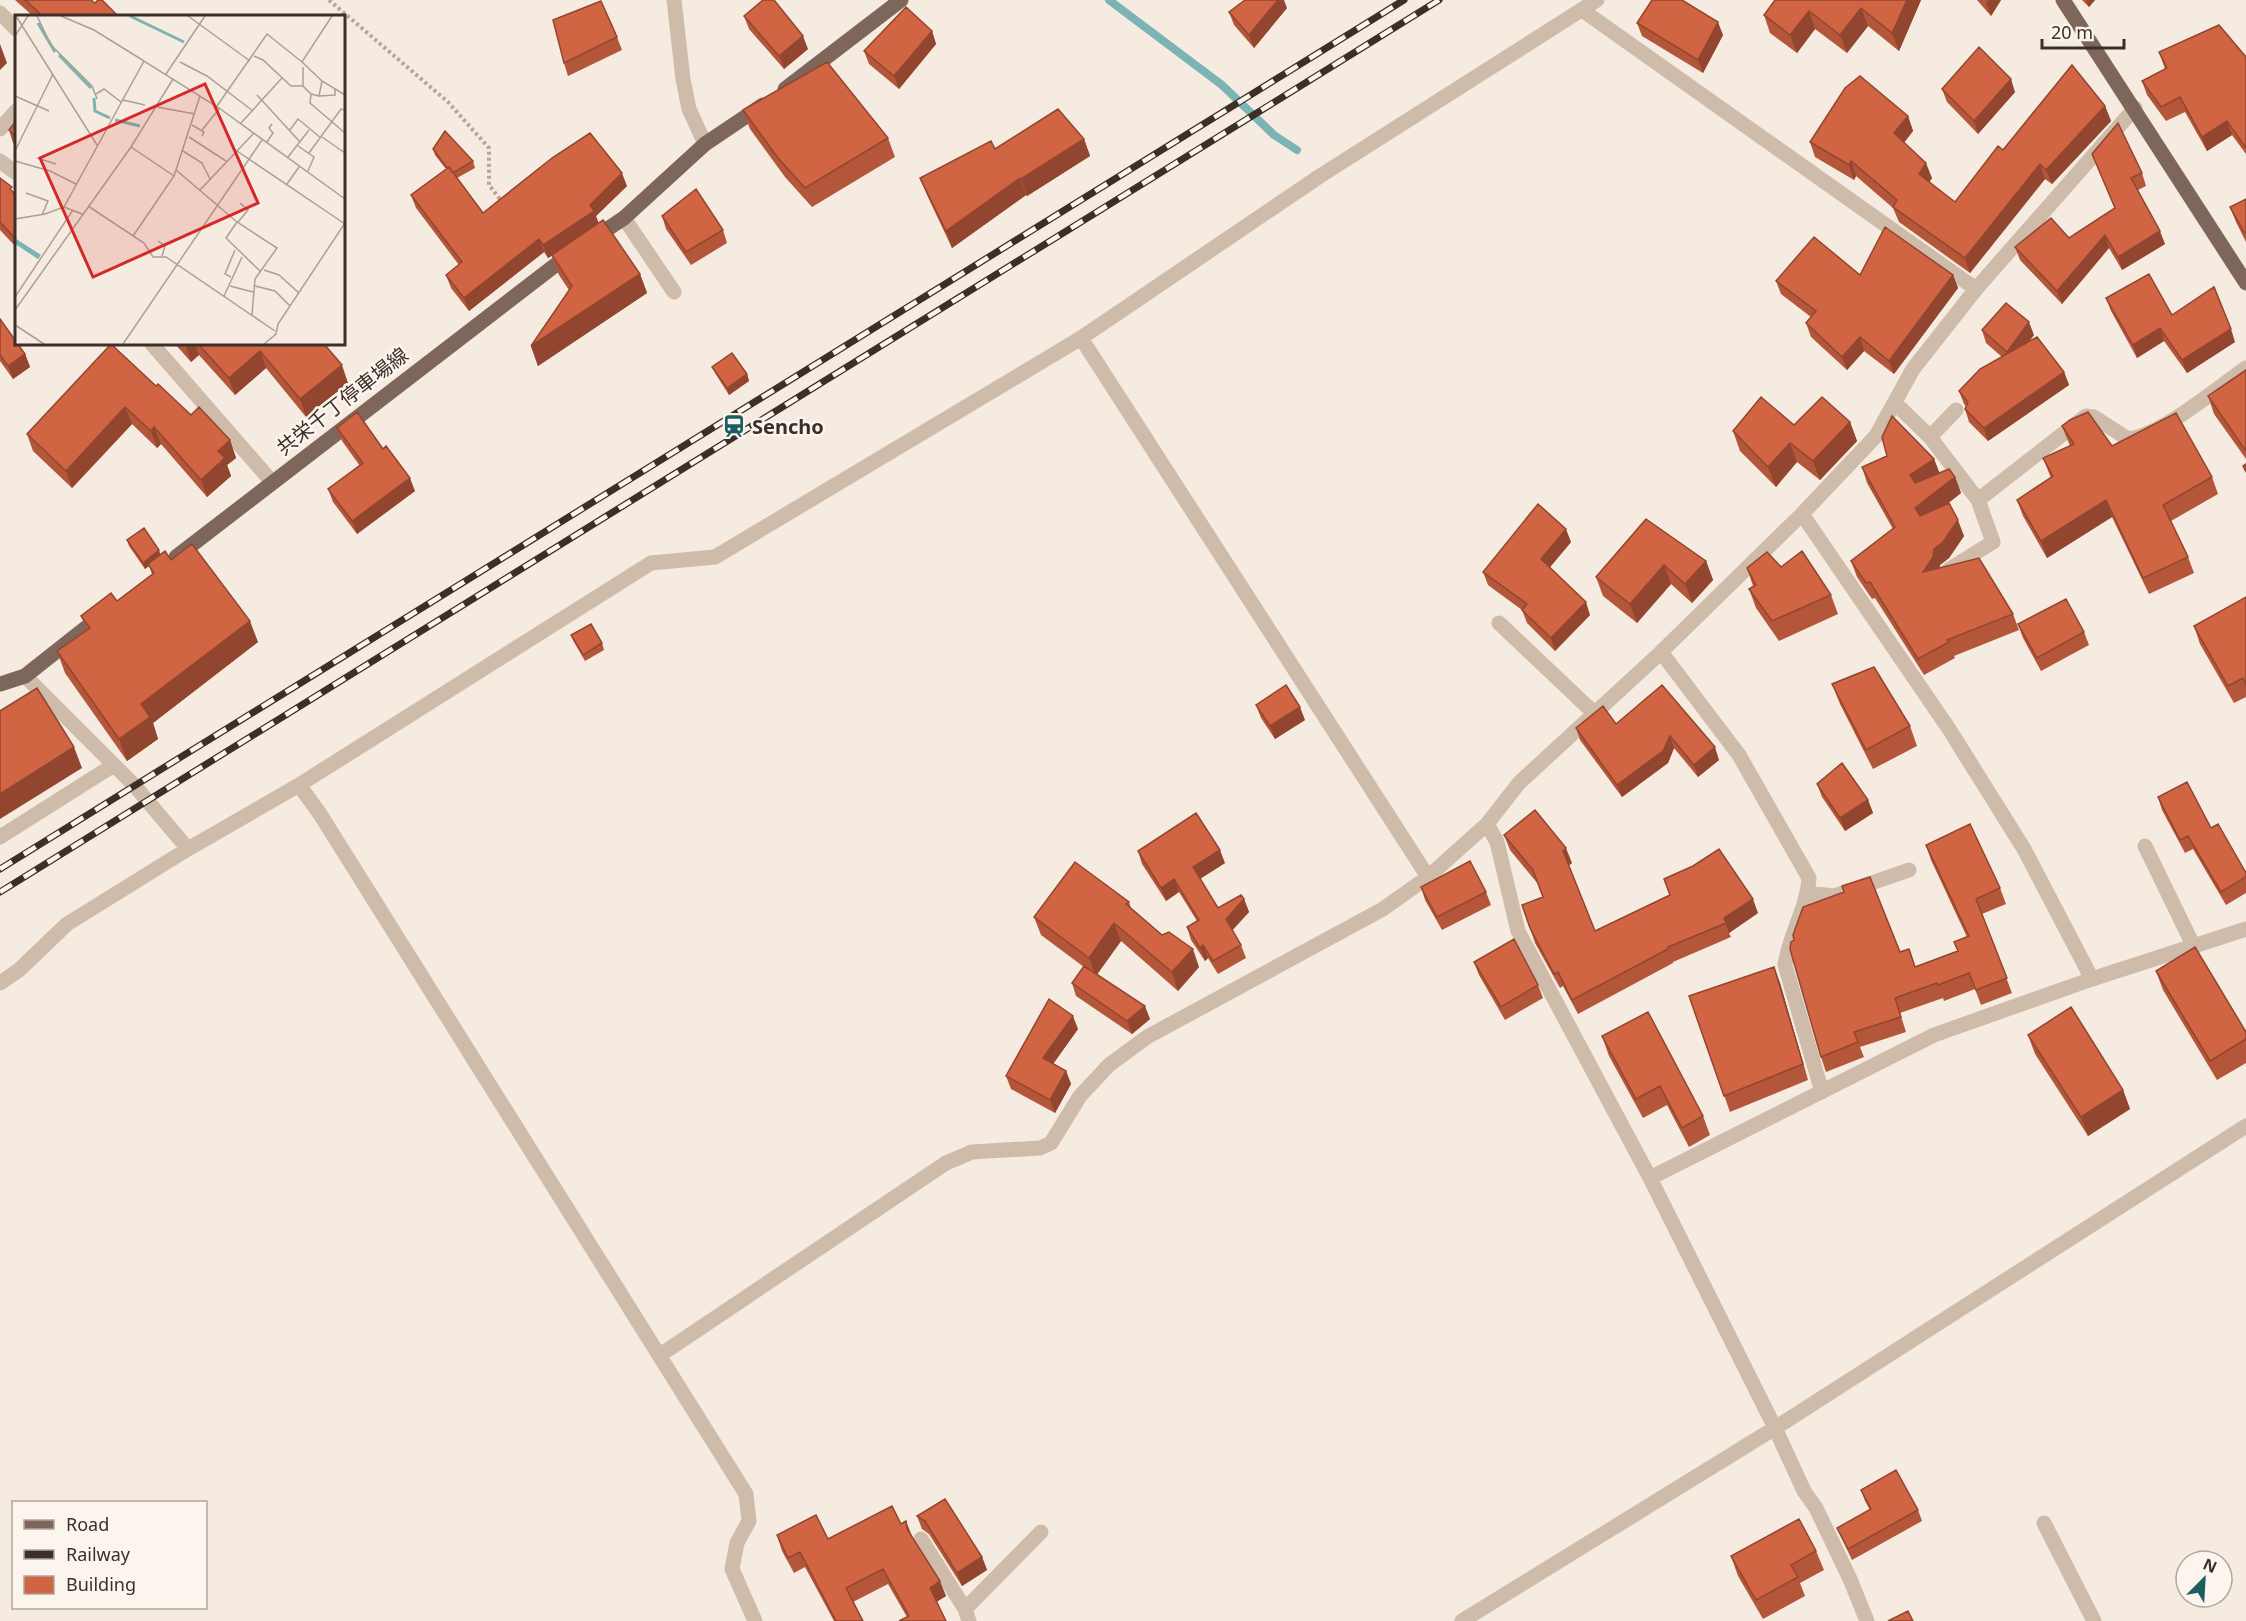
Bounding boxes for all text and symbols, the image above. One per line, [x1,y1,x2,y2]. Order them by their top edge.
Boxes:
scale bar [2042,12,2124,50]
inset map [15,15,345,345]
text: 20 m [2051,20,2093,44]
street label: 共栄千丁停車場線 [271,341,413,461]
station icon: Sencho [721,413,747,439]
place label: Sencho [752,413,824,440]
legend [12,1501,207,1609]
text: Road [66,1512,109,1536]
text: Railway [66,1542,131,1566]
north arrow [2174,1549,2234,1609]
text: N [2200,1553,2221,1578]
text: Building [66,1572,136,1596]

